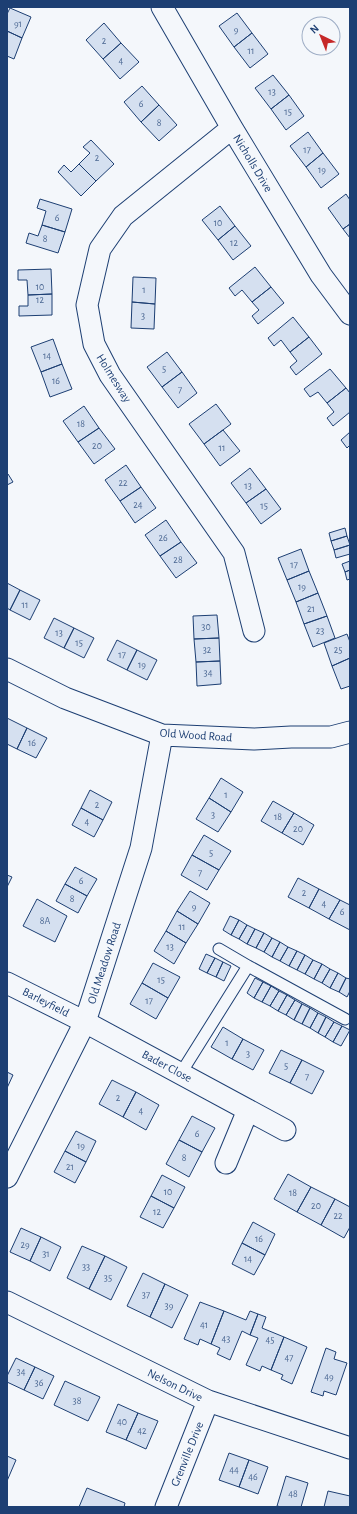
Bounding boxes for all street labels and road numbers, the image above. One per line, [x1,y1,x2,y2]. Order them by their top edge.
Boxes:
street label: Nicholls Drive [231,132,275,194]
street label: Holmesway [94,352,134,405]
street label: Old Wood Road [159,726,233,744]
street label: Old Meadow Road [85,921,123,1005]
street label: Barleyfield [20,985,71,1020]
street label: Bader Close [140,1048,194,1084]
street label: Nelson Drive [145,1367,205,1403]
street label: Grenville Drive [169,1420,205,1488]

